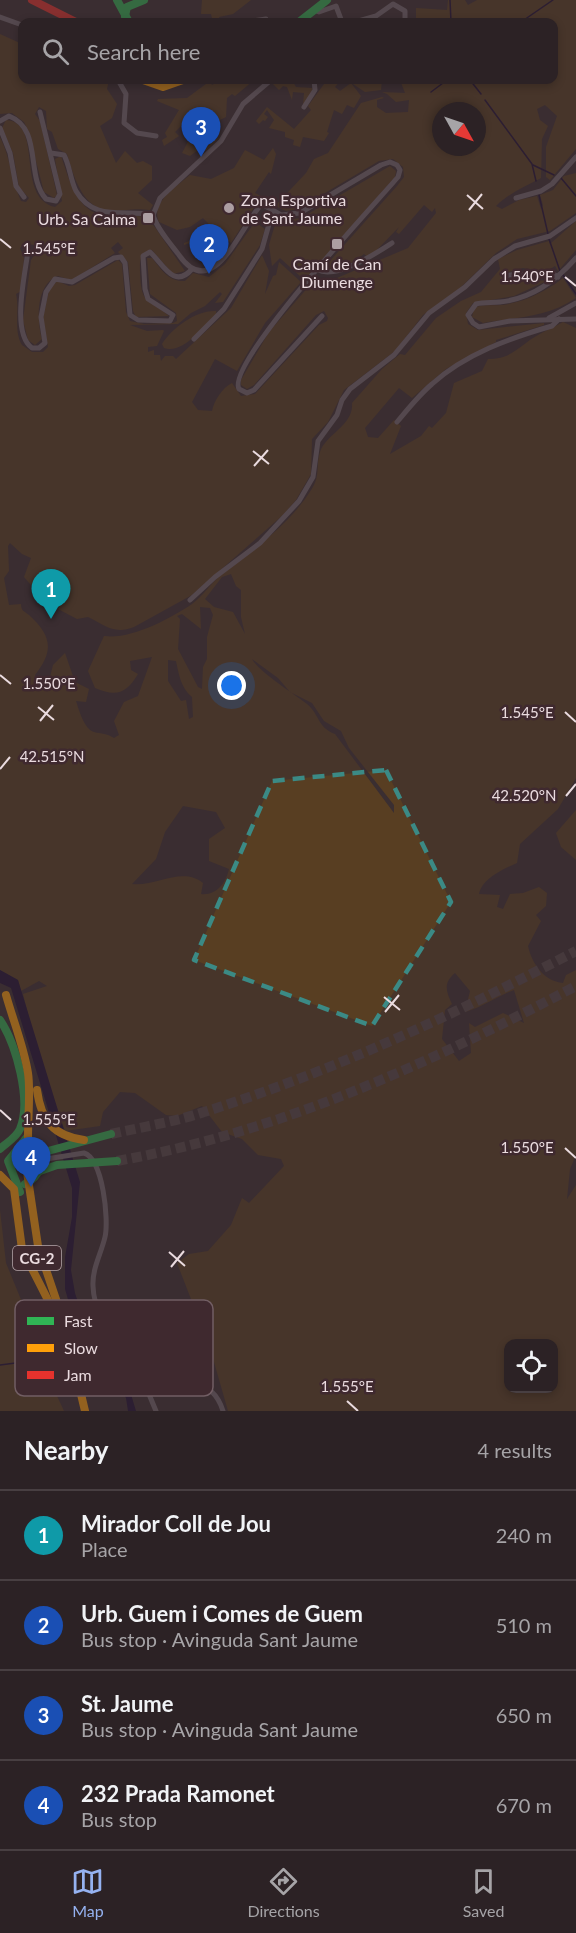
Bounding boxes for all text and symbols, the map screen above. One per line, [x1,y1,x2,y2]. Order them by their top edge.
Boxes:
search box [18,18,558,84]
icon: search [39,35,72,68]
text: Search here [87,38,200,65]
north arrow [432,102,486,156]
pin: 3 [182,108,220,157]
place label: Zona Esportiva de Sant Jaume [241,190,346,227]
marker: Zona Esportiva de Sant Jaume [222,201,236,215]
place label: Urb. Sa Calma [38,209,136,228]
marker: Urb. Sa Calma [141,211,155,225]
pin: 2 [190,224,228,274]
marker: Camí de Can Diumenge [330,237,344,251]
text: 1.545°E [22,239,76,257]
place label: Camí de Can Diumenge [293,254,381,291]
text: 1.540°E [500,267,554,285]
pin: 1 [32,570,70,619]
your location [217,671,246,700]
text: 1.550°E [22,674,76,692]
text: 1.545°E [500,703,554,721]
text: 42.515°N [20,747,84,765]
text: 42.520°N [492,786,556,804]
text: 1.555°E [22,1110,76,1128]
pin: 4 [12,1138,51,1187]
text: 1.550°E [500,1138,554,1156]
road number: CG-2 [13,1246,61,1270]
legend [15,1300,213,1396]
text: Fast [64,1311,93,1330]
text: Slow [64,1338,98,1357]
map controls [504,1339,558,1393]
button: locate [504,1339,558,1393]
text: Jam [64,1365,92,1384]
text: 1.555°E [320,1377,374,1395]
text: Nearby [24,1434,109,1466]
text: 4 results [477,1438,552,1462]
text: Mirador Coll de Jou [81,1510,271,1537]
text: 1 [38,1523,49,1547]
text: 240 m [496,1523,552,1547]
text: Place [81,1537,128,1561]
text: Urb. Guem i Comes de Guem [81,1600,363,1627]
text: 2 [38,1613,49,1637]
text: 510 m [496,1613,552,1637]
text: Bus stop · Avinguda Sant Jaume [81,1627,358,1651]
text: St. Jaume [81,1690,174,1717]
text: 3 [38,1703,49,1727]
text: 650 m [496,1703,552,1727]
text: Bus stop · Avinguda Sant Jaume [81,1717,358,1741]
text: 232 Prada Ramonet [81,1780,275,1807]
text: 4 [38,1793,49,1817]
text: 670 m [496,1793,552,1817]
text: Bus stop [81,1807,157,1831]
tab: Map [71,1865,104,1920]
tab: Directions [247,1865,320,1920]
tab: Saved [463,1865,504,1920]

